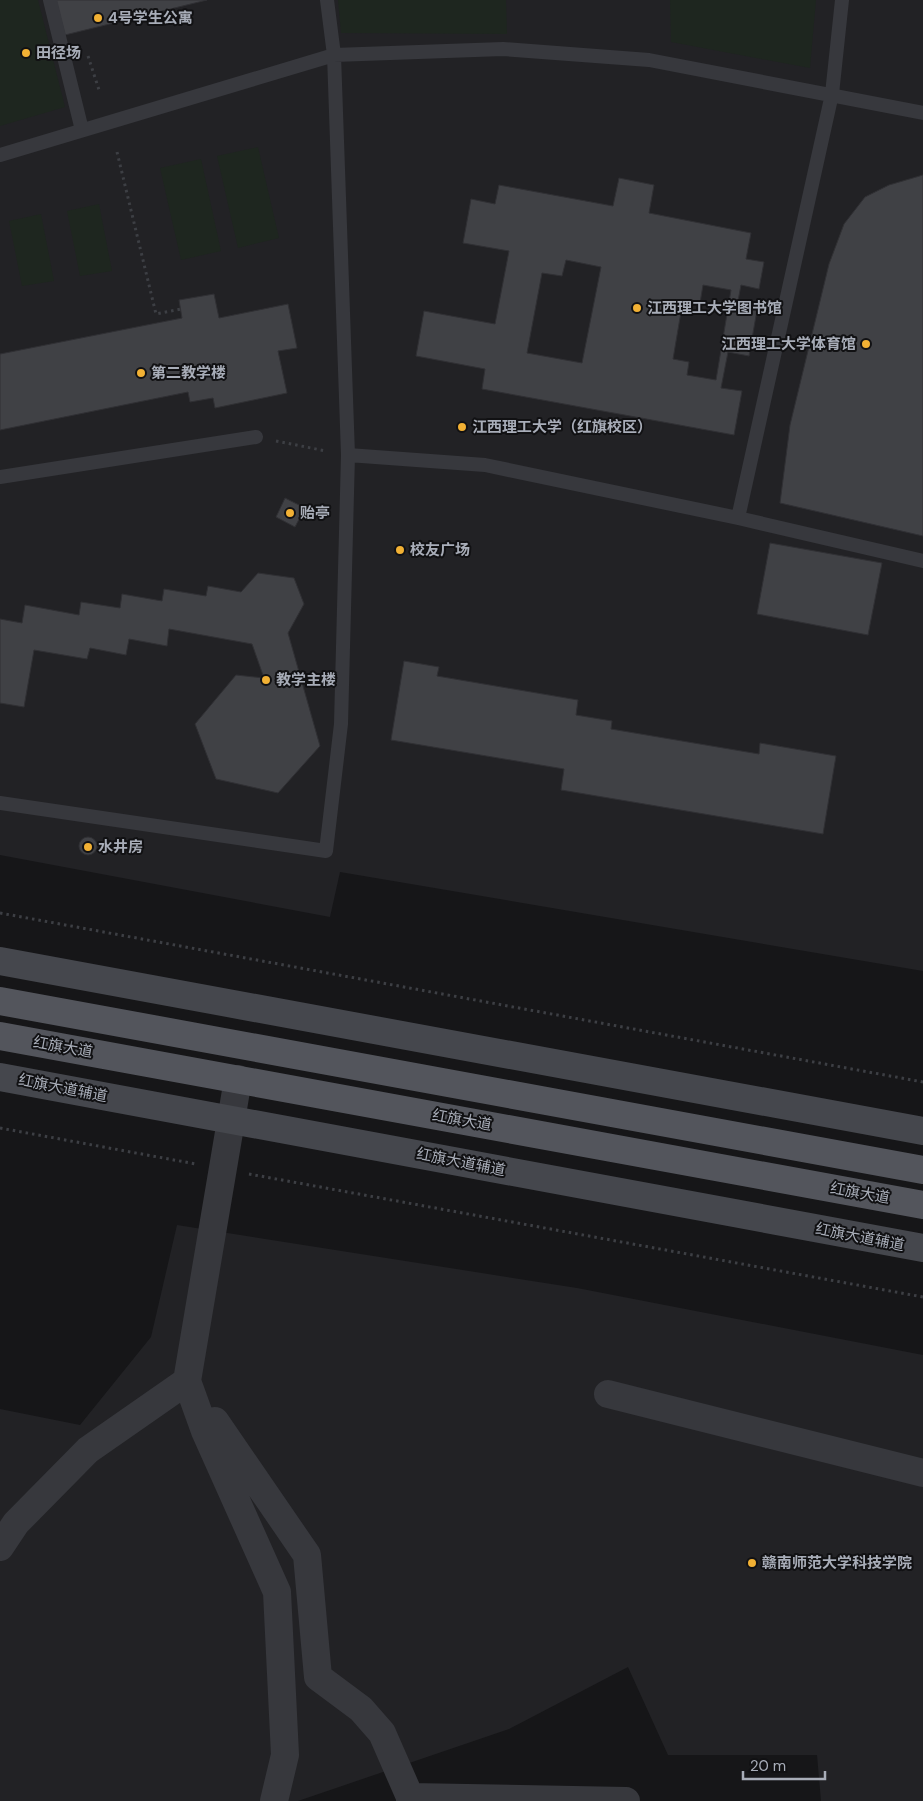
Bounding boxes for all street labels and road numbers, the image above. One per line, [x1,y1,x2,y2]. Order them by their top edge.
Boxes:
street label: 红旗大道 [32,1032,94,1062]
street label: 红旗大道辅道 [17,1070,109,1106]
street label: 红旗大道 [431,1105,493,1135]
street label: 红旗大道辅道 [415,1144,507,1180]
street label: 红旗大道 [829,1178,891,1208]
street label: 红旗大道辅道 [814,1219,906,1255]

